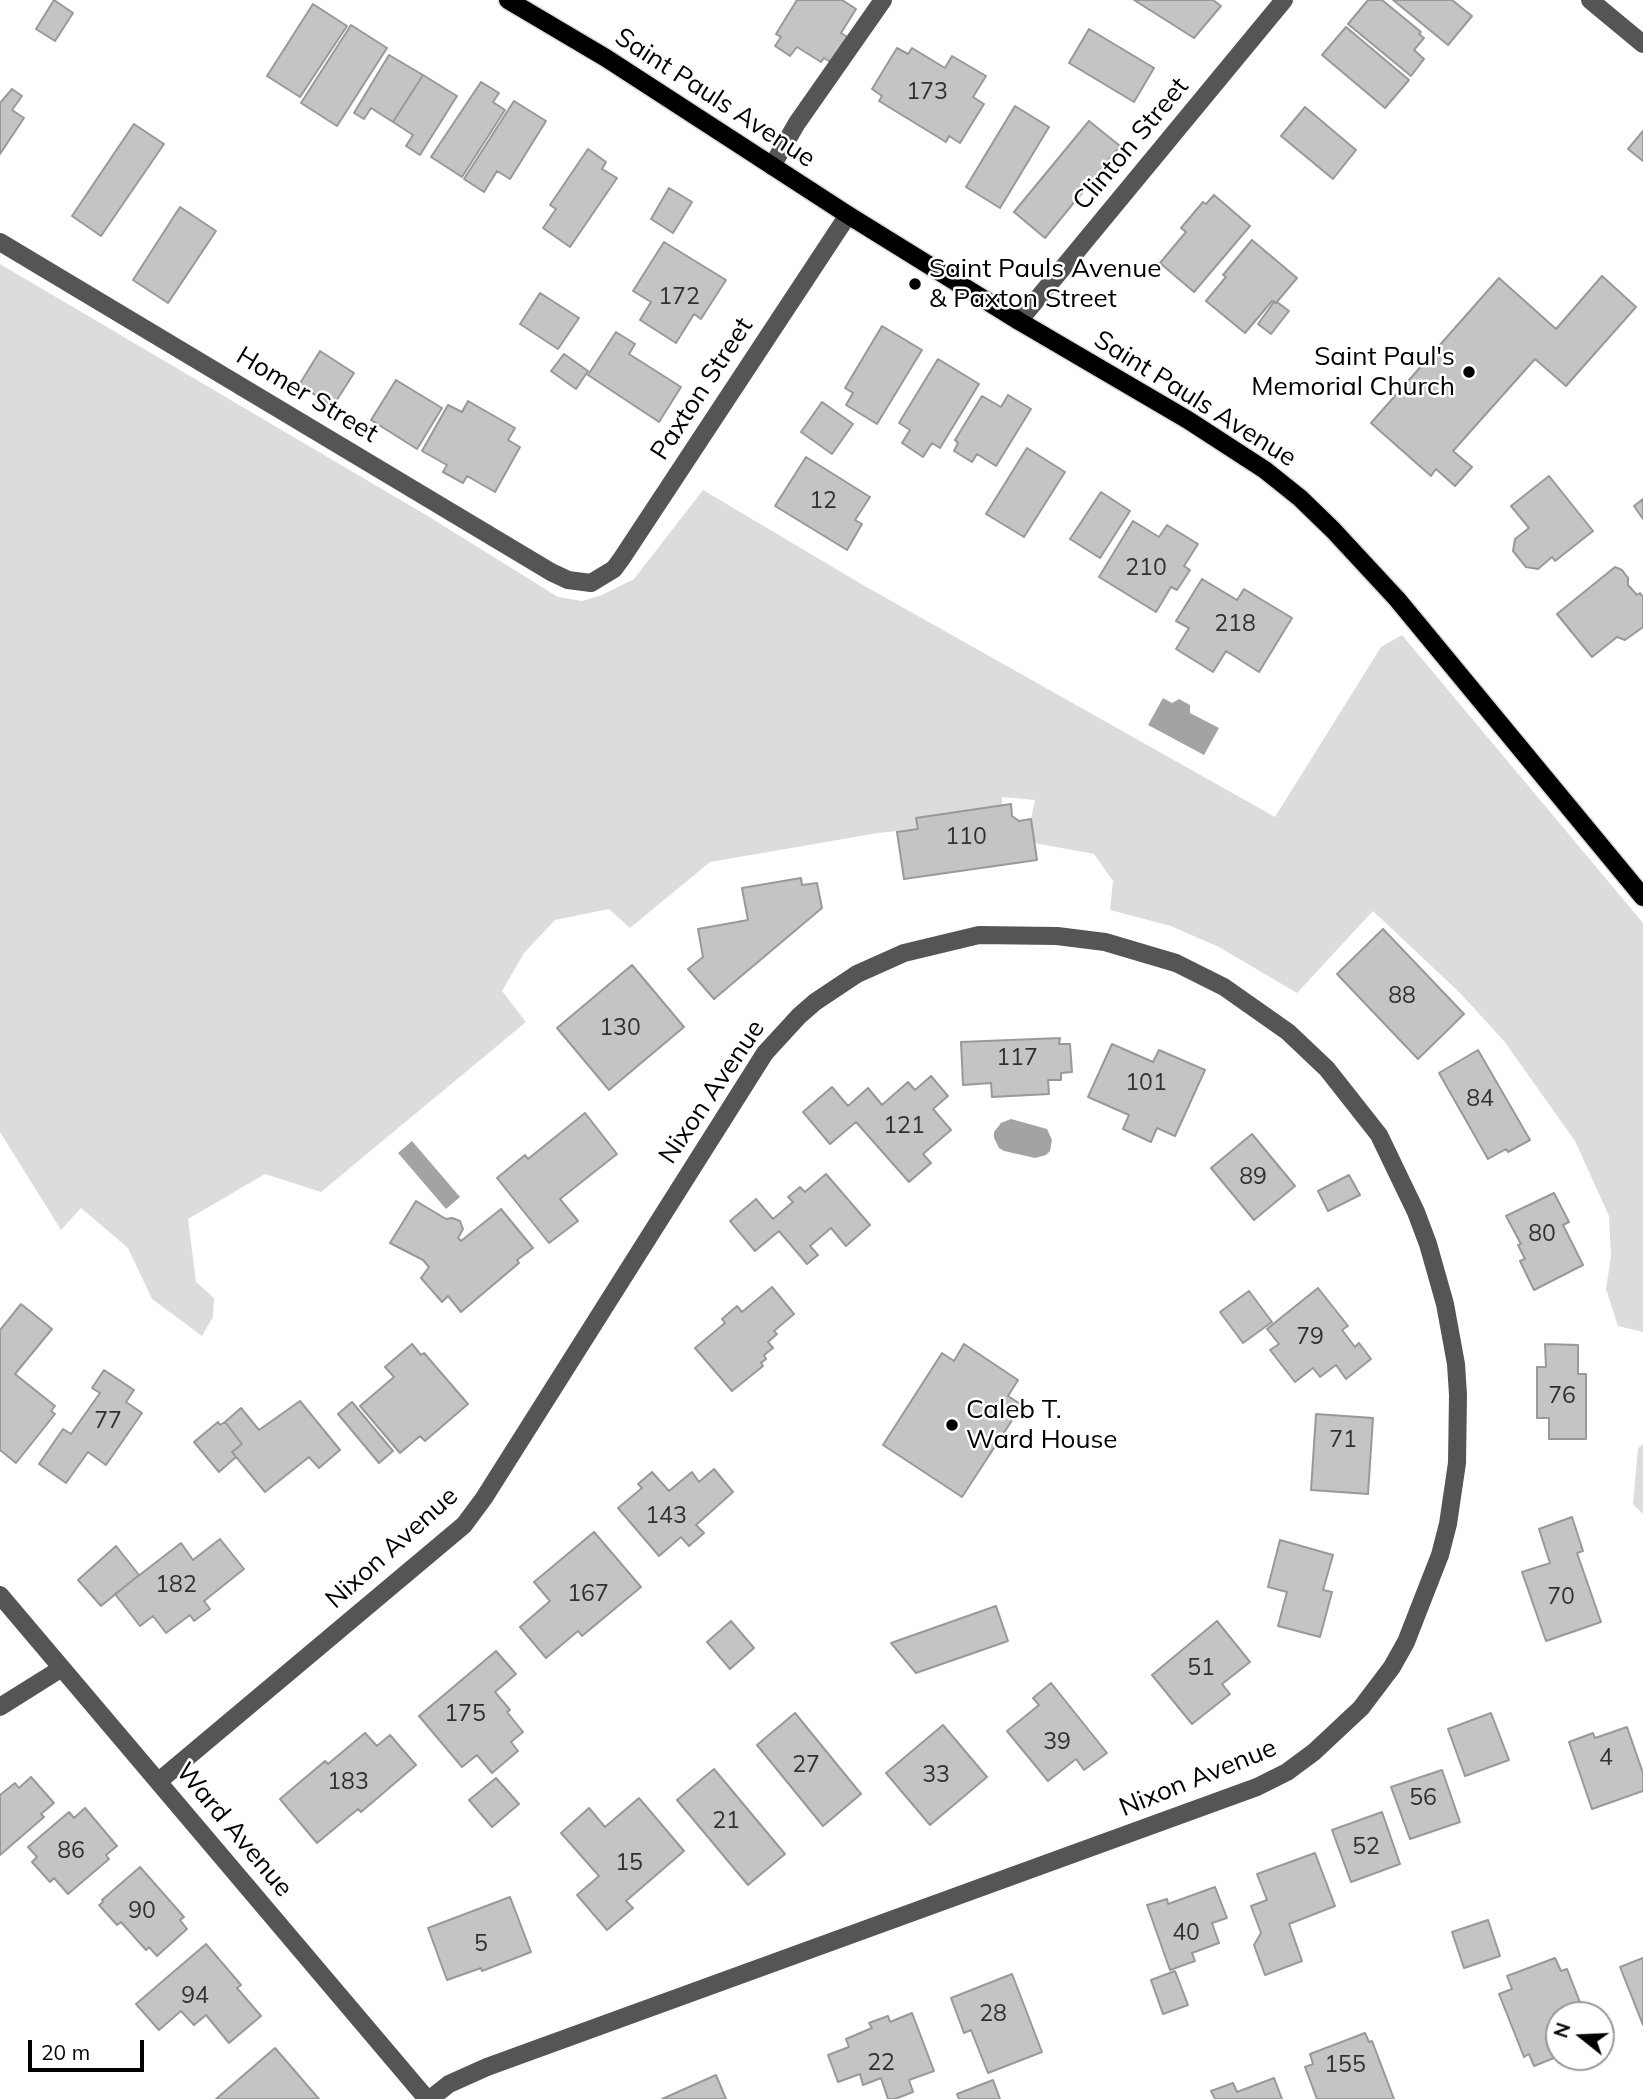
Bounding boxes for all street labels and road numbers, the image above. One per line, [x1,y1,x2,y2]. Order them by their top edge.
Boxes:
street label: Saint Pauls Avenue [609,22,821,174]
street label: Clinton Street [1067,71,1195,217]
street label: Paxton Street [644,312,760,466]
street label: Saint Pauls Avenue [1088,324,1302,474]
street label: Homer Street [230,340,384,450]
street label: Nixon Avenue [652,1014,772,1170]
street label: Nixon Avenue [320,1481,464,1615]
street label: Nixon Avenue [1115,1732,1281,1824]
street label: Ward Avenue [169,1757,299,1903]

